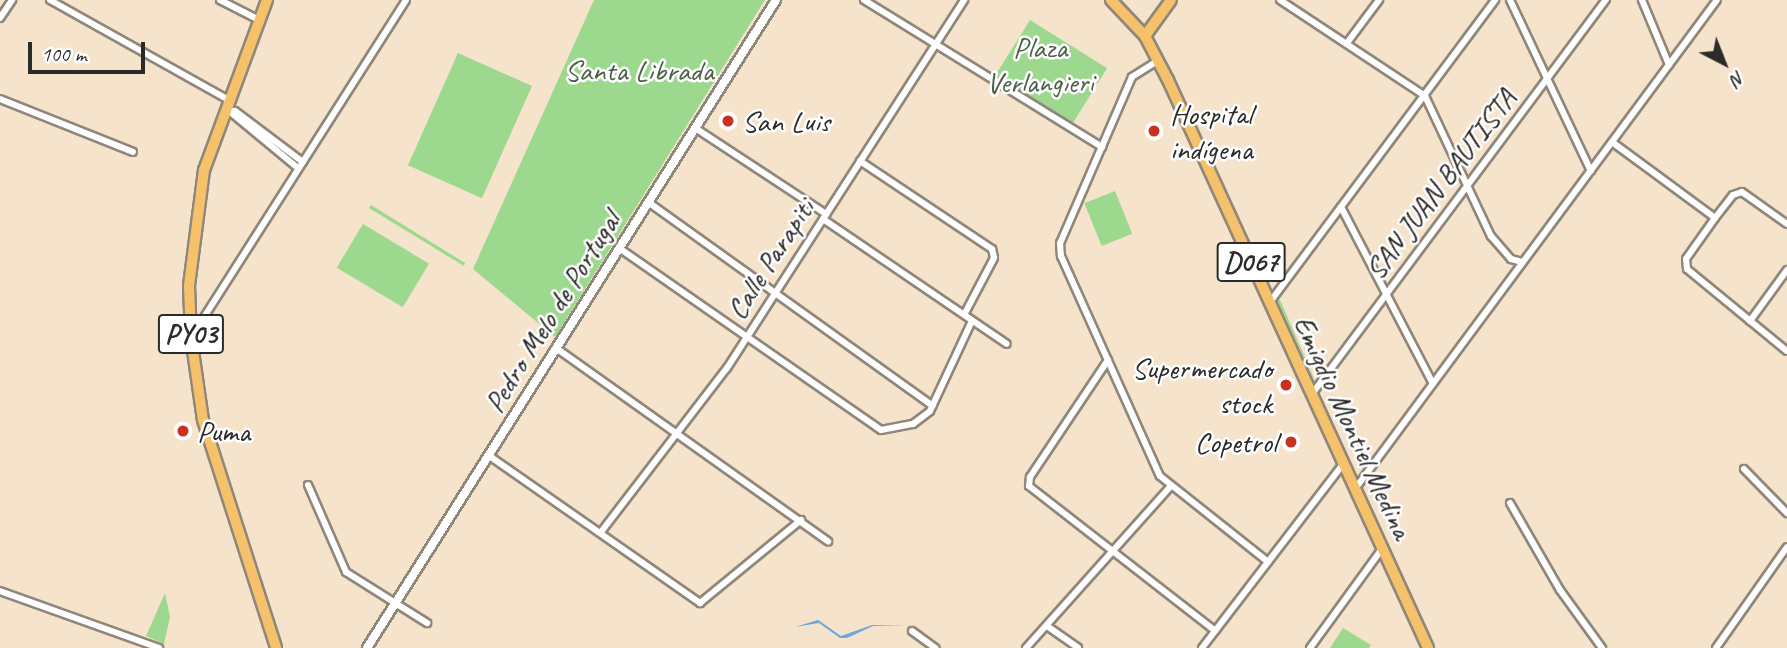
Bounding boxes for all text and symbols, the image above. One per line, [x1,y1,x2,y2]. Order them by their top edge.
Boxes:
scale bar [32,28,149,72]
north arrow [1689,28,1759,98]
park label: Plaza Verlangieri [986,29,1094,100]
text: 100 m [41,41,86,67]
park label: Santa Librada [565,52,713,88]
text: N [1726,66,1750,91]
street label: SAN JUAN BAUTISTA [1357,82,1523,286]
place label: Hospital indígena [1170,96,1252,166]
place label: San Luis [742,103,829,139]
marker: San Luis [720,113,736,129]
marker: Hospital indígena [1144,121,1164,141]
street label: Calle Parapiti [718,192,822,326]
street label: Pedro Melo de Portugal [476,205,628,419]
road number: D067 [1216,238,1286,286]
road number: PY03 [158,310,224,358]
street label: Emigdio Montiel Medina [1286,310,1420,544]
place label: Supermercado stock [1132,350,1272,420]
marker: Supermercado stock [1278,377,1294,393]
place label: Puma [197,413,250,449]
marker: Puma [175,423,191,439]
place label: Copetrol [1195,424,1277,460]
marker: Copetrol [1283,434,1299,450]

